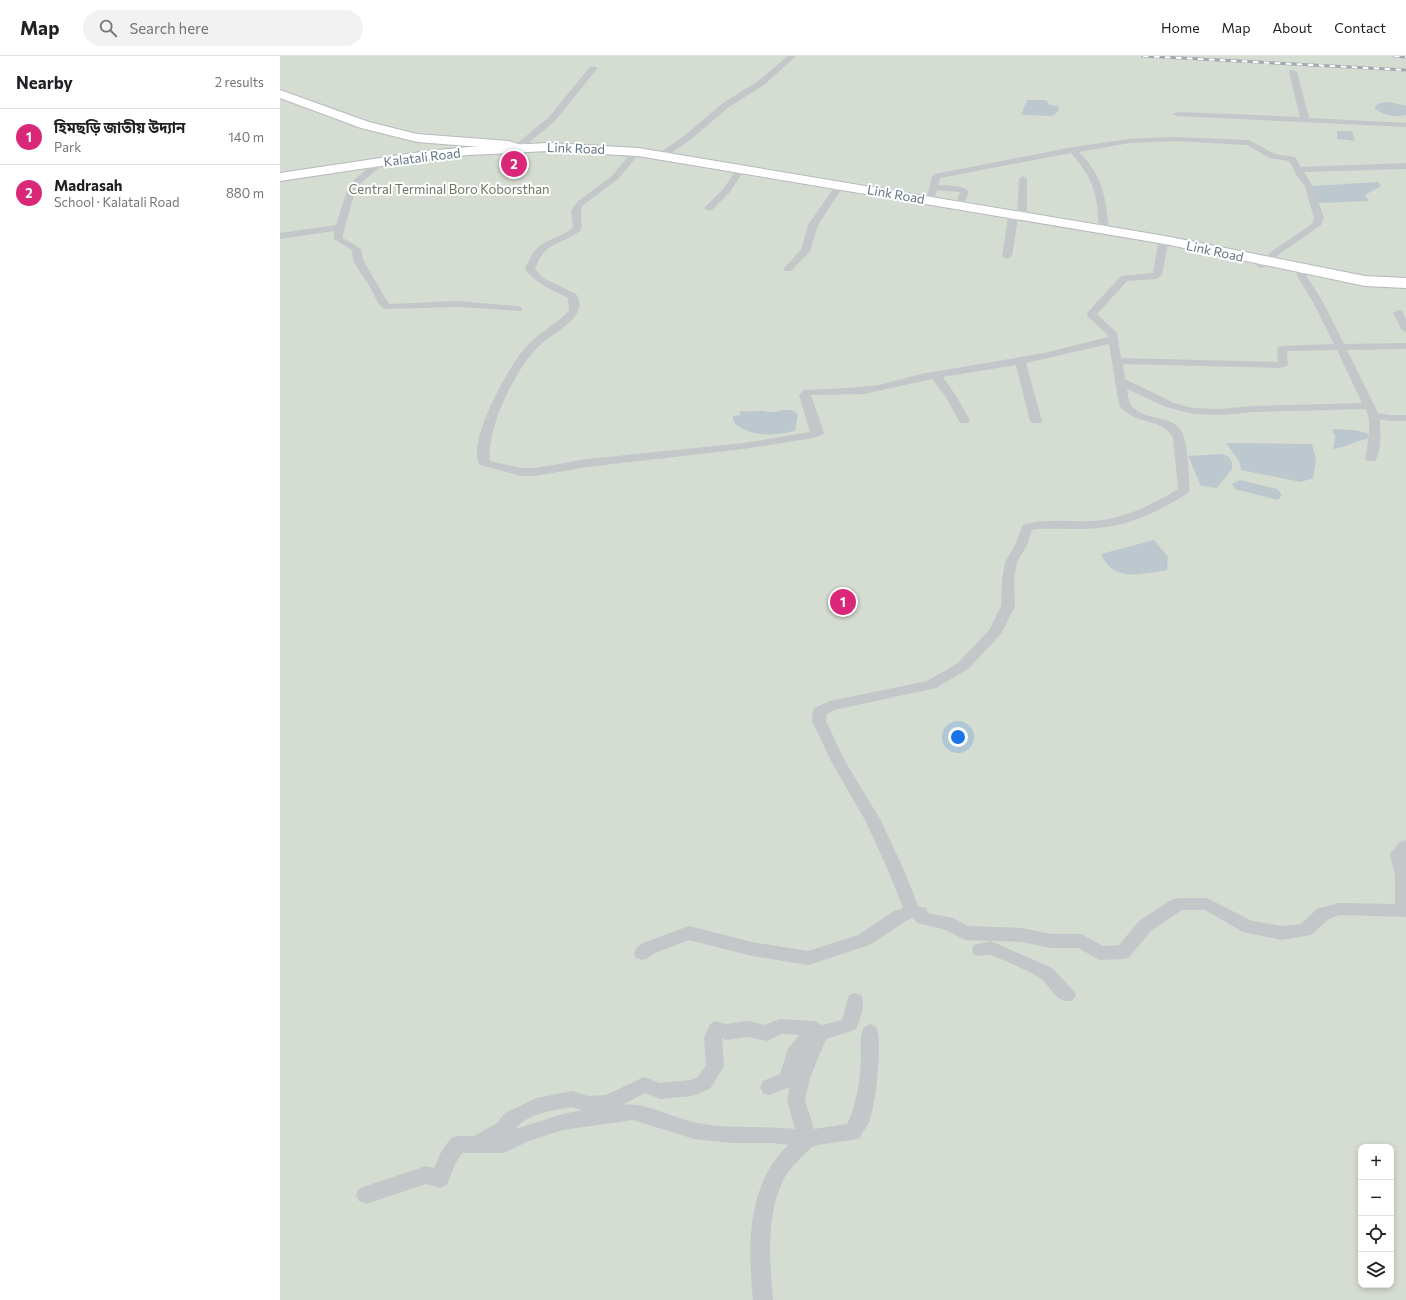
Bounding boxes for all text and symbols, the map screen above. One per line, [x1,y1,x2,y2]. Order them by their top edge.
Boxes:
search box [83,10,363,46]
text: Map [20,16,59,39]
icon: search [97,17,119,39]
text: Search here [129,19,209,37]
text: Home [1161,19,1200,36]
text: Map [1222,19,1250,36]
text: About [1272,19,1312,36]
text: Contact [1334,19,1386,36]
text: Nearby [16,72,73,93]
text: 2 results [215,74,264,90]
text: হিমছড়ি জাতীয় উদ্যান [54,118,185,136]
text: 1 [26,129,32,145]
text: 140 m [228,129,264,145]
text: Park [54,139,81,155]
street label: Link Road [547,139,605,157]
street label: Kalatali Road [383,144,461,170]
pin: 2 [501,149,527,179]
text: Madrasah [54,176,123,194]
park label: Central Terminal Boro Koborsthan [348,181,550,197]
street label: Link Road [866,181,926,207]
text: 2 [25,185,33,201]
text: 880 m [226,185,264,201]
text: School · Kalatali Road [54,194,180,210]
street label: Link Road [1185,237,1245,265]
pin: 1 [830,587,856,617]
your location [948,727,968,747]
map controls [1358,1144,1394,1288]
button: + [1358,1144,1394,1180]
button: − [1358,1180,1394,1216]
button: locate [1358,1216,1394,1252]
button: layers [1358,1252,1394,1288]

